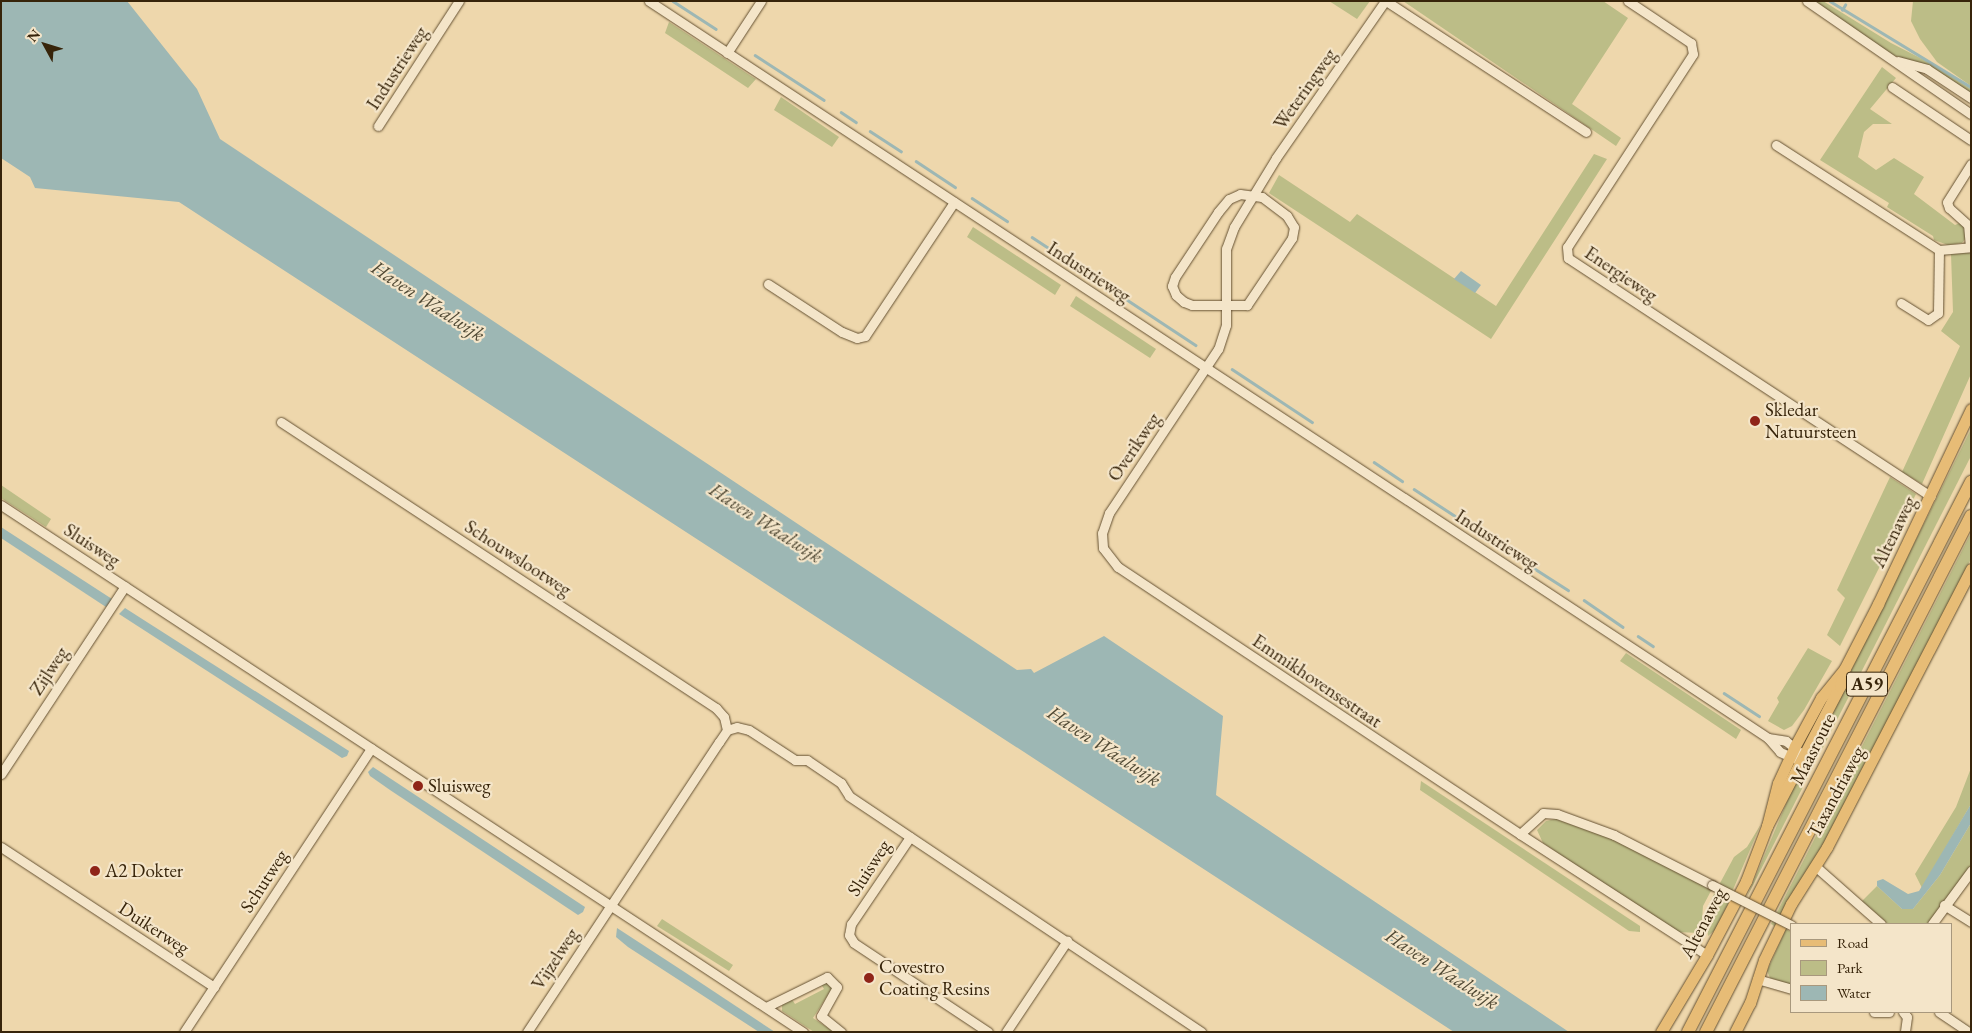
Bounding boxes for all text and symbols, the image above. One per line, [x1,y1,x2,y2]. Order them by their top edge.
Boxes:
north arrow [20,20,70,70]
street label: Industrieweg [362,22,432,114]
text: N [23,26,44,46]
street label: Weteringweg [1269,44,1341,134]
street label: Industrieweg [1043,237,1135,307]
street label: Energieweg [1580,241,1662,307]
water label: Haven Waalwijk [367,256,489,346]
place label: Skledar Natuursteen [1765,399,1857,443]
street label: Overikweg [1103,408,1165,486]
marker: Skledar Natuursteen [1749,415,1761,427]
water label: Haven Waalwijk [705,478,827,568]
street label: Altenaweg [1867,493,1921,571]
street label: Industrieweg [1451,505,1543,575]
street label: Schouwslootweg [460,515,576,601]
street label: Sluisweg [60,518,124,572]
street label: Emmikhovensestraat [1248,629,1386,733]
street label: Zijlweg [25,642,73,700]
road number: A59 [1846,669,1888,700]
water label: Haven Waalwijk [1043,701,1165,791]
street label: Maasroute [1785,709,1841,789]
street label: Taxandriaweg [1802,743,1870,841]
place label: Sluisweg [428,775,490,797]
marker: Sluisweg [412,780,424,792]
street label: Sluisweg [842,836,896,900]
street label: Schutweg [235,845,293,917]
place label: A2 Dokter [105,860,183,882]
marker: A2 Dokter [89,865,101,877]
street label: Altenaweg [1675,884,1731,962]
street label: Duikerweg [114,897,194,959]
legend [1790,923,1952,1013]
street label: Vijzelweg [527,924,583,994]
water label: Haven Waalwijk [1381,924,1503,1014]
text: Road [1837,933,1868,952]
place label: Covestro Coating Resins [879,956,990,1000]
text: Park [1837,958,1863,977]
marker: Covestro Coating Resins [863,972,875,984]
text: Water [1837,983,1871,1002]

